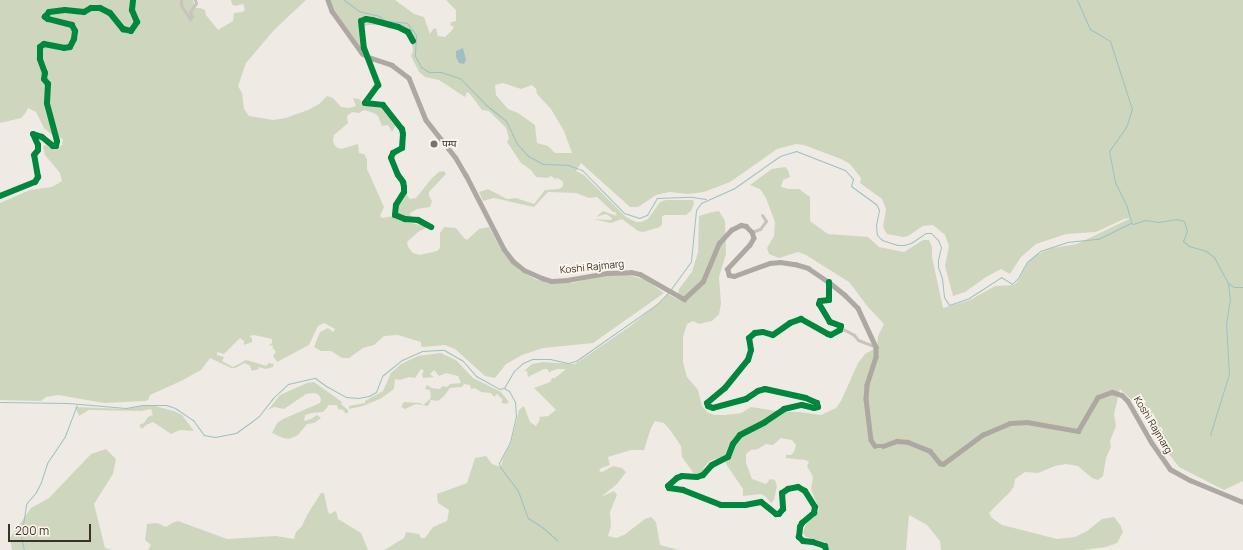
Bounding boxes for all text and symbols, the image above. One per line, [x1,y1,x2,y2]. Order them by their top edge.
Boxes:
place label: पम्प [442,138,457,150]
marker: पम्प [429,139,439,149]
street label: Koshi Rajmarg [559,258,625,276]
street label: Koshi Rajmarg [1131,394,1175,456]
scale bar [10,516,93,542]
text: 200 m [15,522,49,539]

